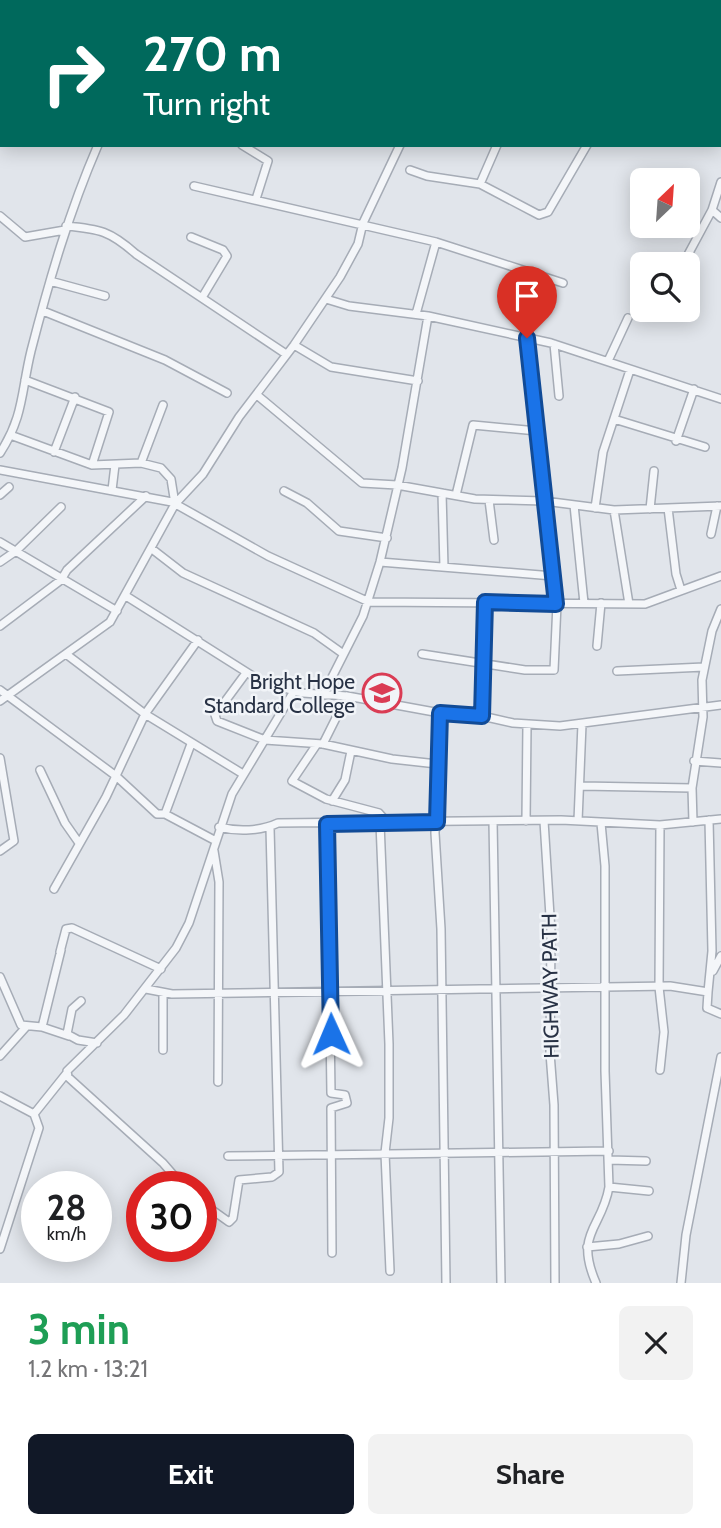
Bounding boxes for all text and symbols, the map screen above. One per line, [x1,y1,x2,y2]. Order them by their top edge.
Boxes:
text: 270 m [143,24,282,83]
icon: right [28,28,119,119]
text: Turn right [143,84,270,123]
north arrow [630,168,700,238]
map controls [630,168,700,322]
button: search [630,252,700,322]
pin [497,266,557,338]
icon: arrive [508,277,546,315]
place label: Bright Hope Standard College [204,669,355,718]
school or university icon: Bright Hope Standard College [361,672,403,714]
street label: HIGHWAY PATH [536,913,564,1059]
position arrow [294,997,368,1071]
speed limit sign: 30 [126,1171,217,1262]
text: 28 [47,1186,86,1229]
text: km/h [47,1223,86,1245]
text: 3 min [28,1303,130,1355]
button: close [619,1306,693,1380]
text: 1.2 km · 13:21 [28,1355,148,1383]
button: Exit [28,1434,354,1514]
button: Share [368,1434,693,1514]

